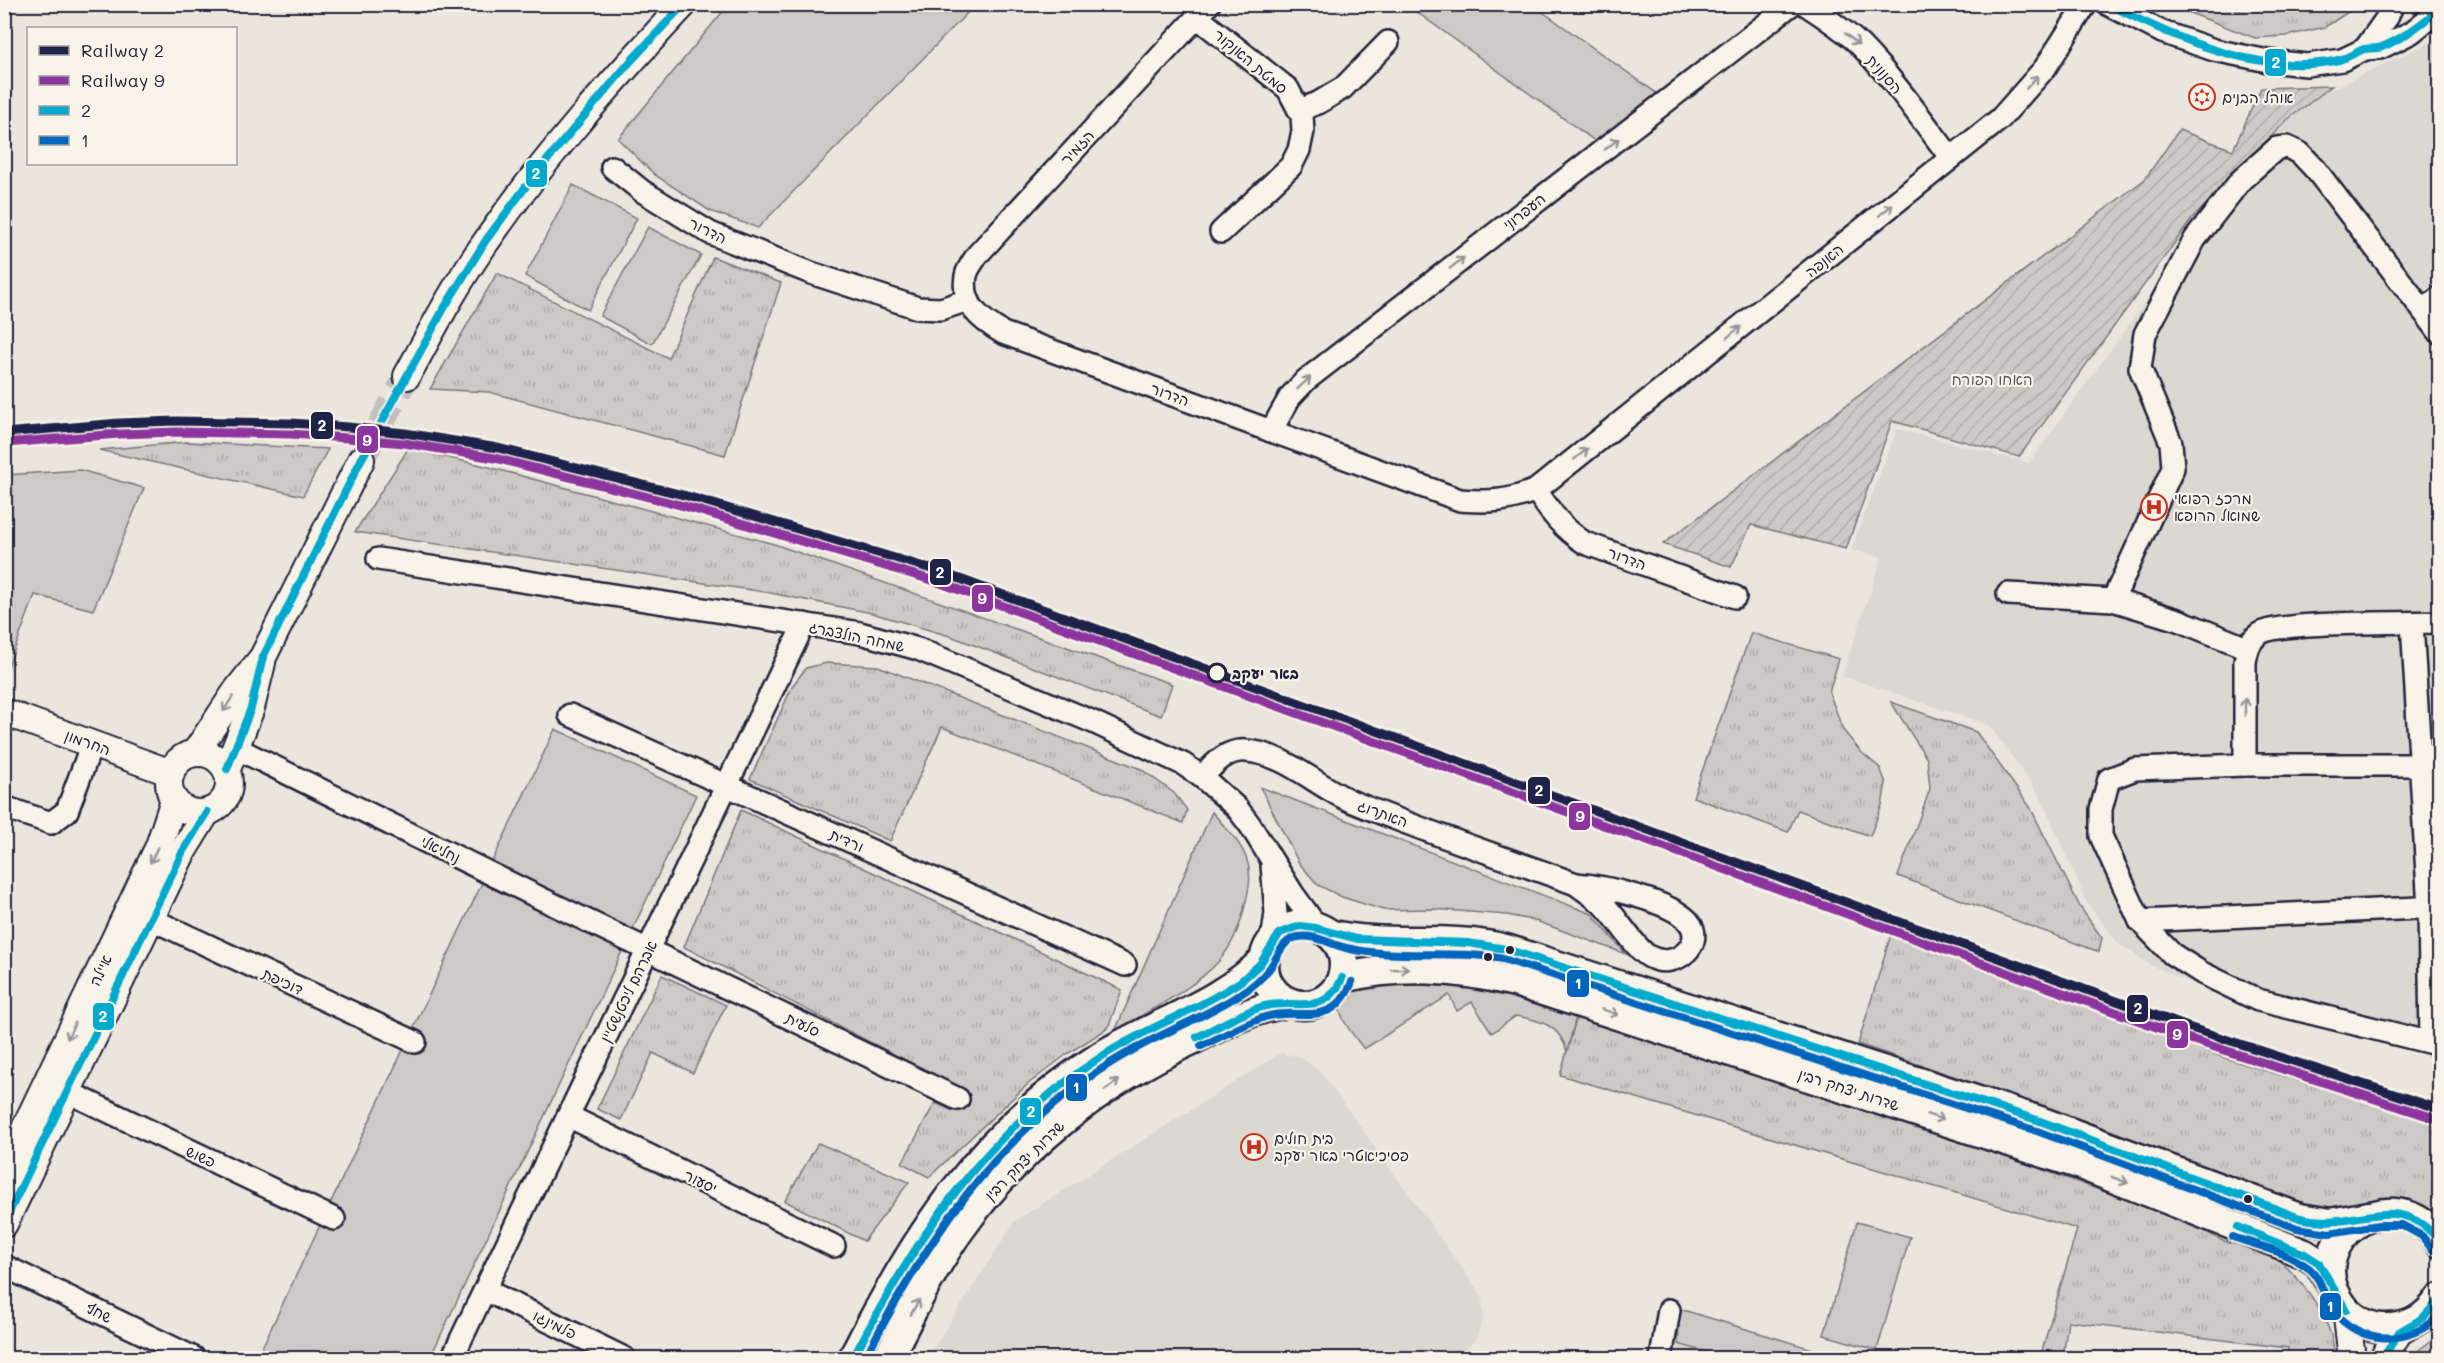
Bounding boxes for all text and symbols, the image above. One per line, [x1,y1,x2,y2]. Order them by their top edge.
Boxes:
street label: סמטת האנקור [1210,24,1292,98]
legend [27,27,237,165]
one-way arrow [1844,32,1859,46]
text: Railway 2 [81,38,164,62]
line badge: 2 [2264,48,2287,77]
street label: הסנונית [1863,50,1907,98]
text: 2 [2272,51,2281,72]
text: Railway 9 [81,68,165,92]
one-way arrow [2026,74,2039,90]
synagogue icon: אוהל הבנים [2187,82,2217,112]
place label: אוהל הבנים [2222,87,2294,107]
text: 2 [81,98,91,122]
street label: הזמיר [1056,125,1098,169]
text: 1 [81,128,89,152]
one-way arrow [1603,138,1619,150]
line badge: 2 [525,159,548,188]
text: 2 [532,162,541,183]
street label: העפרוני [1499,188,1549,234]
one-way arrow [1878,203,1894,216]
street label: הדרור [686,212,730,248]
street label: האנפה [1801,239,1847,281]
one-way arrow [1449,257,1465,270]
one-way arrow [1725,325,1741,338]
park label: האחו הפורח [1951,369,2033,389]
one-way arrow [1296,376,1311,391]
street label: הדרור [1148,378,1192,410]
line badge: 2 [310,411,334,440]
text: 2 [318,414,327,435]
line badge: 9 [356,425,379,454]
text: 9 [362,429,372,450]
one-way arrow [1573,447,1589,460]
place label: מרכז רפואי שמואל הרופא [2174,488,2260,525]
hospital icon: מרכז רפואי שמואל הרופא [2139,492,2169,522]
street label: הדרור [1605,542,1649,574]
line badge: 2 [929,558,952,586]
text: 2 [936,561,945,582]
line badge: 9 [971,584,994,613]
text: 9 [977,587,987,608]
street label: שמחה הולצברג [808,616,907,656]
marker: באר יעקב [1207,663,1227,683]
place label: באר יעקב [1232,663,1299,683]
one-way arrow [222,695,234,712]
one-way arrow [2239,697,2251,717]
street label: החרמון [62,725,114,760]
line badge: 2 [1527,776,1551,805]
text: 2 [1535,779,1544,800]
street label: האתרוג [1355,795,1411,831]
line badge: 9 [1568,802,1591,831]
text: 9 [1575,805,1585,826]
street label: ורדית [826,823,867,856]
street label: נחליאלי [418,831,464,867]
one-way arrow [148,845,160,863]
street label: אברהם ליכטנשטיין [595,936,662,1045]
unlabelled marker [1504,944,1516,956]
street label: איילה [84,951,116,989]
unlabelled marker [1482,951,1494,963]
street label: דוכיפת [258,962,307,999]
one-way arrow [1389,964,1409,975]
line badge: 1 [1566,969,1590,998]
text: 1 [1574,972,1582,993]
line badge: 2 [2126,994,2149,1023]
text: 2 [2134,997,2143,1018]
line badge: 2 [92,1002,115,1031]
text: 2 [99,1005,108,1026]
street label: סלעית [782,1007,824,1041]
one-way arrow [1600,1007,1619,1018]
line badge: 9 [2166,1020,2189,1049]
one-way arrow [64,1021,76,1039]
text: 9 [2172,1023,2182,1044]
street label: שדרות יצחק רבין [1796,1063,1902,1115]
line badge: 1 [1065,1073,1088,1102]
text: 1 [1072,1076,1080,1097]
one-way arrow [1103,1079,1119,1091]
line badge: 2 [1019,1097,1042,1126]
text: 2 [1027,1100,1036,1121]
one-way arrow [1925,1112,1944,1123]
street label: שדרות יצחק רבין [980,1116,1068,1204]
place label: בית חולים פסיכיאטרי באר יעקב [1274,1128,1409,1165]
hospital icon: בית חולים פסיכיאטרי באר יעקב [1239,1132,1269,1162]
street label: פשוש [183,1140,219,1172]
street label: יסעור [681,1164,721,1198]
one-way arrow [2110,1176,2129,1187]
unlabelled marker [2242,1193,2254,1205]
line badge: 1 [2319,1292,2342,1321]
text: 1 [2326,1295,2334,1316]
street label: שחף [83,1297,116,1327]
one-way arrow [910,1298,921,1316]
street label: פלמינגו [530,1305,580,1343]

